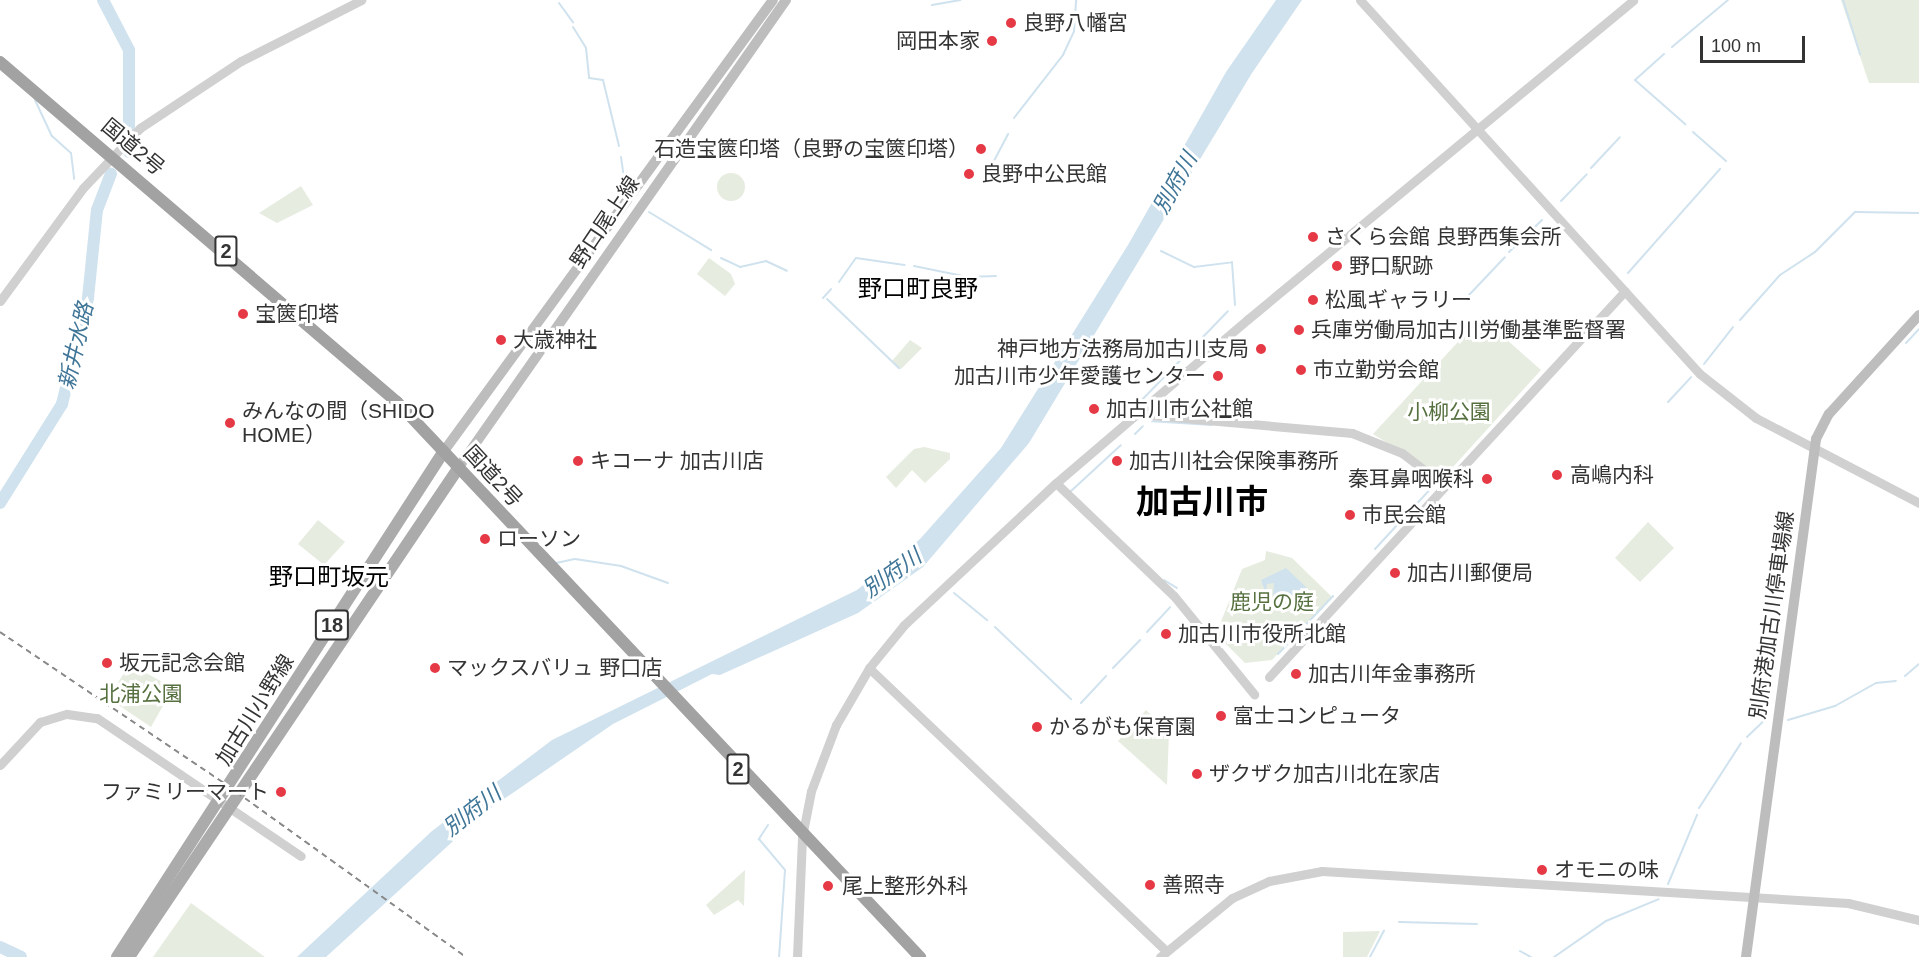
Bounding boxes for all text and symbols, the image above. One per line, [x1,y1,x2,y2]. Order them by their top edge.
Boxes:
place label: 良野八幡宮 [1023,10,1128,36]
marker: 良野八幡宮 [1004,16,1018,30]
scale bar [1703,24,1808,62]
place label: 岡田本家 [896,28,980,54]
marker: 岡田本家 [985,34,999,48]
text: 100 m [1711,36,1761,56]
street label: 国道2号 [96,113,170,181]
place label: 石造宝篋印塔（良野の宝篋印塔） [654,136,969,162]
marker: 石造宝篋印塔（良野の宝篋印塔） [974,142,988,156]
water label: 別府川 [1147,148,1203,218]
place label: 良野中公民館 [981,161,1107,187]
marker: 良野中公民館 [962,167,976,181]
street label: 野口尾上線 [565,171,645,273]
place label: さくら会館 良野西集会所 [1325,224,1562,250]
marker: さくら会館 良野西集会所 [1306,230,1320,244]
road number: 2 [214,234,238,268]
place label: 野口駅跡 [1349,253,1433,279]
marker: 野口駅跡 [1330,259,1344,273]
district label: 野口町良野 [858,275,978,303]
place label: 松風ギャラリー [1325,287,1472,313]
marker: 松風ギャラリー [1306,293,1320,307]
water label: 新井水路 [53,300,99,392]
place label: 宝篋印塔 [255,301,339,327]
marker: 宝篋印塔 [236,307,250,321]
place label: 兵庫労働局加古川労働基準監督署 [1311,317,1626,343]
marker: 兵庫労働局加古川労働基準監督署 [1292,323,1306,337]
place label: 大歳神社 [513,327,597,353]
marker: 大歳神社 [494,333,508,347]
place label: 神戸地方法務局加古川支局 [997,336,1249,362]
marker: 神戸地方法務局加古川支局 [1254,342,1268,356]
place label: 市立勤労会館 [1313,357,1439,383]
place label: 加古川市少年愛護センター [954,363,1206,389]
marker: 市立勤労会館 [1294,363,1308,377]
marker: 加古川市少年愛護センター [1211,369,1225,383]
place label: 加古川市公社館 [1106,396,1253,422]
place label: みんなの間（SHIDO HOME） [242,398,435,448]
park label: 小柳公園 [1407,399,1491,425]
marker: 加古川市公社館 [1087,402,1101,416]
marker: みんなの間（SHIDO HOME） [223,416,237,430]
street label: 国道2号 [458,440,528,512]
place label: キコーナ 加古川店 [590,448,764,474]
place label: 加古川社会保険事務所 [1129,448,1339,474]
marker: キコーナ 加古川店 [571,454,585,468]
marker: 加古川社会保険事務所 [1110,454,1124,468]
place label: 高嶋内科 [1570,462,1654,488]
place label: 秦耳鼻咽喉科 [1348,466,1474,492]
marker: 高嶋内科 [1548,466,1566,484]
marker: 秦耳鼻咽喉科 [1478,470,1496,488]
district label: 加古川市 [1136,482,1268,522]
place label: 市民会館 [1362,502,1446,528]
marker: 市民会館 [1343,508,1357,522]
street label: 別府港加古川停車場線 [1745,509,1799,721]
place label: ローソン [497,526,581,552]
marker: ローソン [478,532,492,546]
water label: 別府川 [858,543,926,603]
place label: 加古川郵便局 [1407,560,1533,586]
district label: 野口町坂元 [269,563,389,591]
marker: 加古川郵便局 [1388,566,1402,580]
park label: 鹿児の庭 [1230,589,1314,615]
road number: 18 [314,608,350,642]
place label: 加古川市役所北館 [1178,621,1346,647]
marker: 加古川市役所北館 [1159,627,1173,641]
place label: 坂元記念会館 [119,650,245,676]
street label: 加古川小野線 [211,650,299,770]
place label: マックスバリュ 野口店 [447,655,663,681]
marker: 坂元記念会館 [100,656,114,670]
marker: マックスバリュ 野口店 [428,661,442,675]
place label: 加古川年金事務所 [1308,661,1476,687]
marker: 加古川年金事務所 [1289,667,1303,681]
park label: 北浦公園 [99,681,183,707]
place label: 富士コンピュータ [1233,703,1401,729]
marker: 富士コンピュータ [1214,709,1228,723]
place label: かるがも保育園 [1049,714,1196,740]
marker: かるがも保育園 [1030,720,1044,734]
road number: 2 [726,752,750,786]
place label: ザクザク加古川北在家店 [1209,761,1440,787]
marker: ザクザク加古川北在家店 [1190,767,1204,781]
place label: ファミリーマート [101,779,269,805]
water label: 別府川 [438,780,506,842]
marker: ファミリーマート [274,785,288,799]
place label: オモニの味 [1554,857,1659,883]
marker: オモニの味 [1535,863,1549,877]
place label: 善照寺 [1162,872,1225,898]
place label: 尾上整形外科 [842,873,968,899]
marker: 尾上整形外科 [819,877,837,895]
marker: 善照寺 [1143,878,1157,892]

